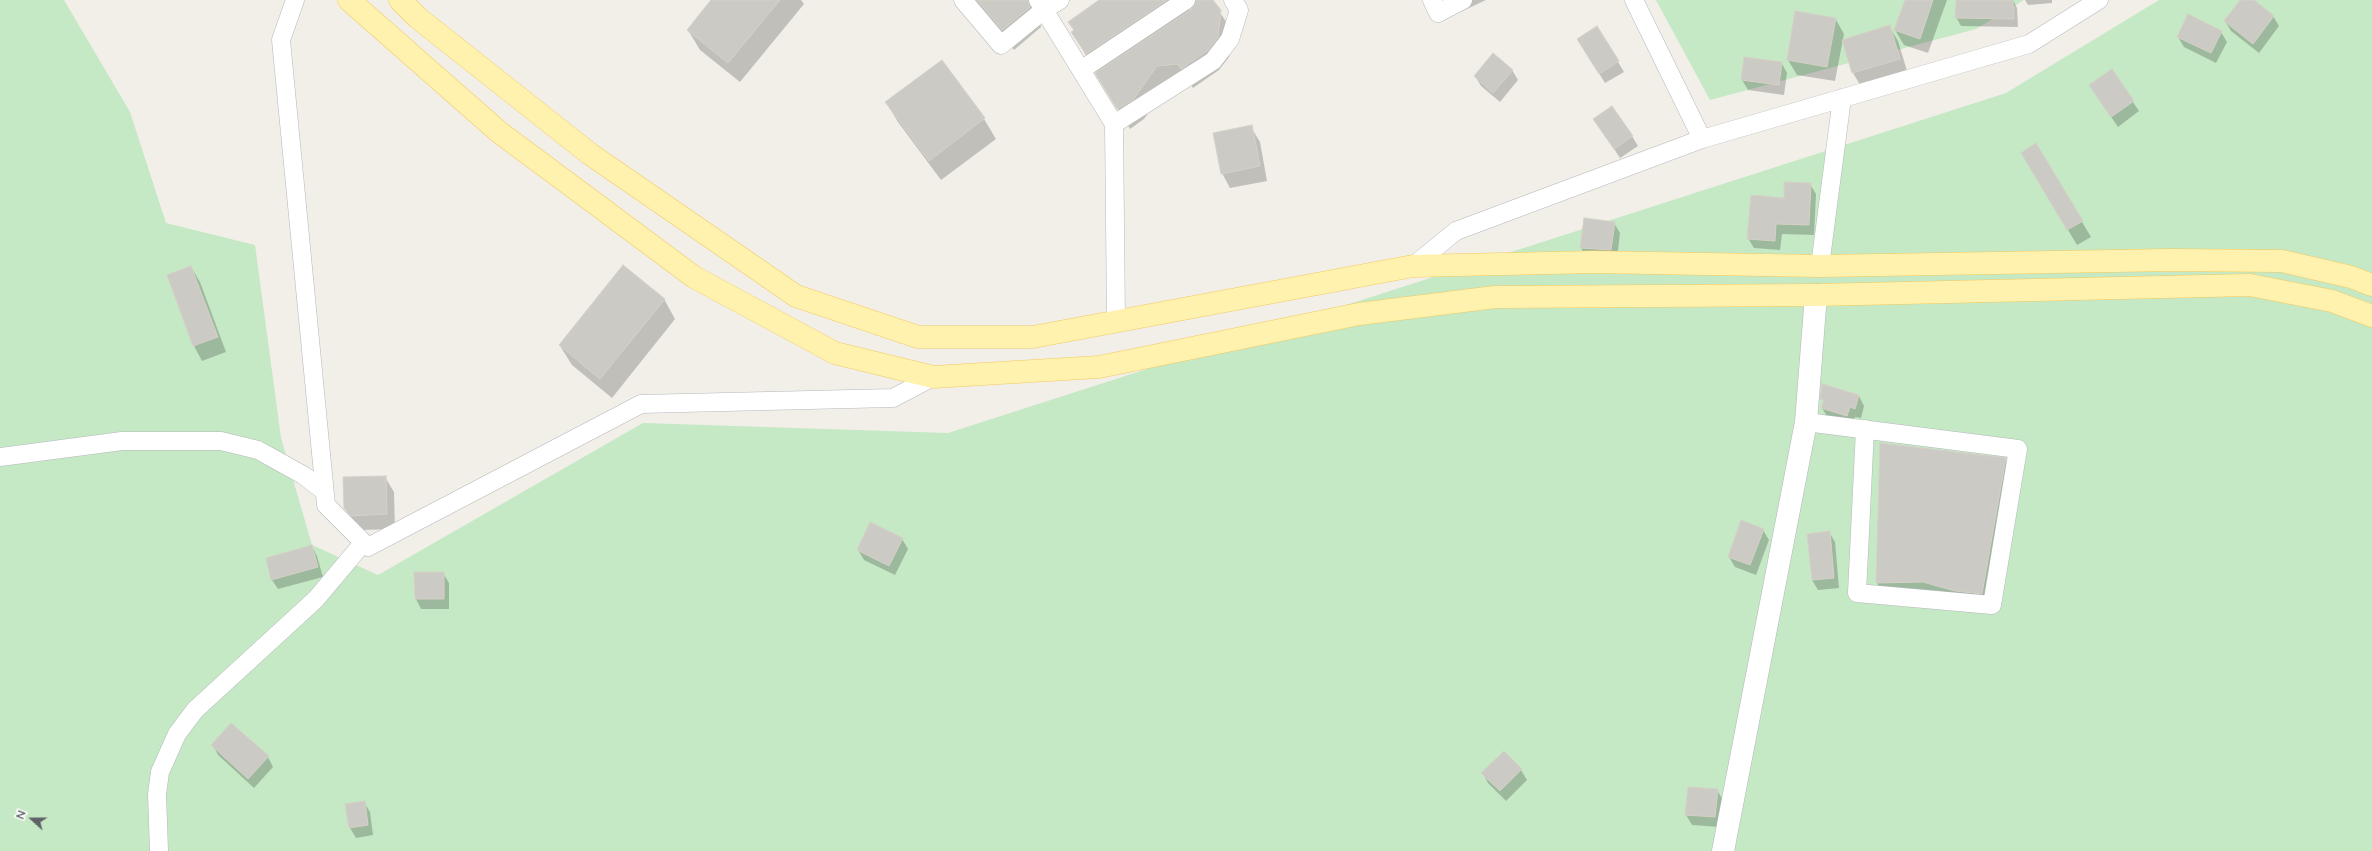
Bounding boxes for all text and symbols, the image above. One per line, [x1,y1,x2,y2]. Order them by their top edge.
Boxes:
north arrow [12,799,52,839]
text: N [13,808,28,821]

